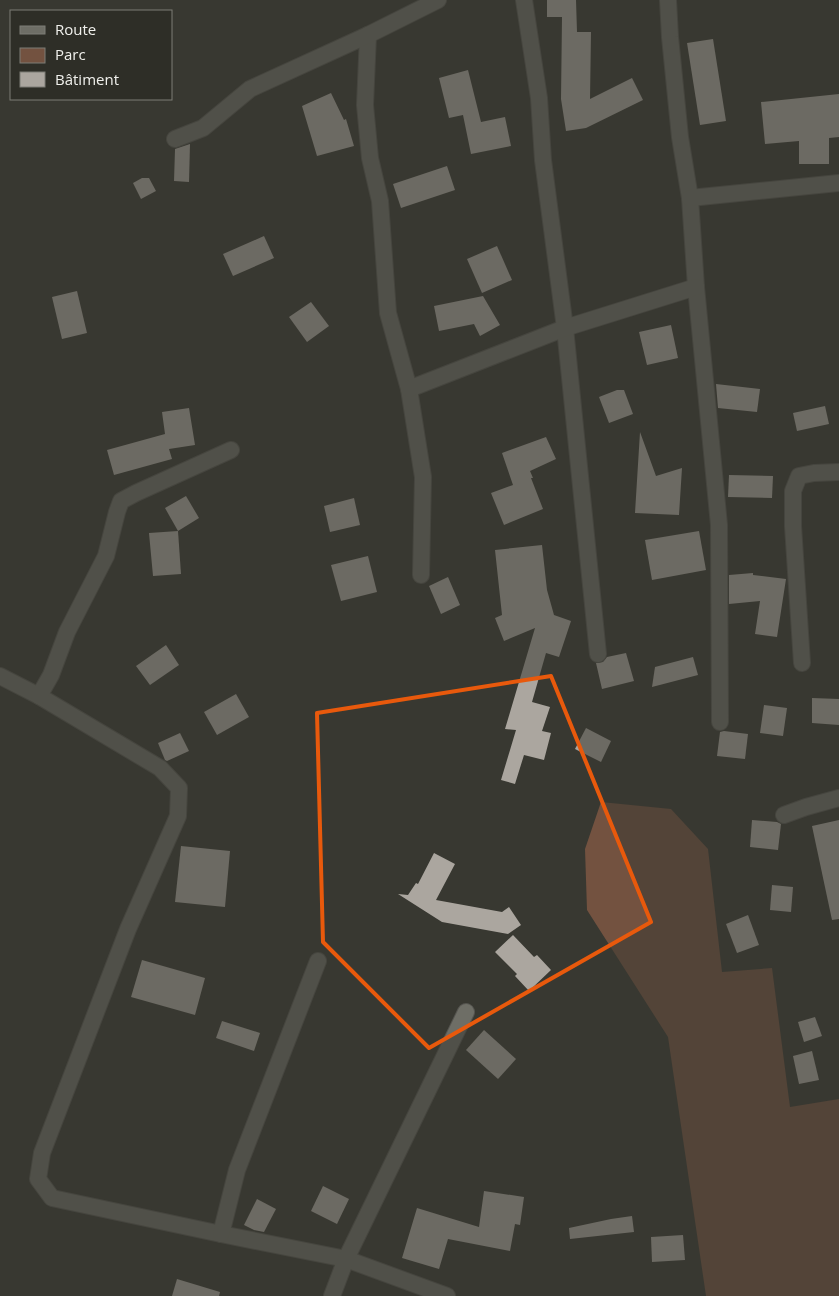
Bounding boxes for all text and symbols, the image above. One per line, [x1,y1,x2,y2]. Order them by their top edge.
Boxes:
legend [10,10,172,100]
text: Route [55,19,96,39]
text: Parc [55,44,86,64]
text: Bâtiment [55,69,119,89]

